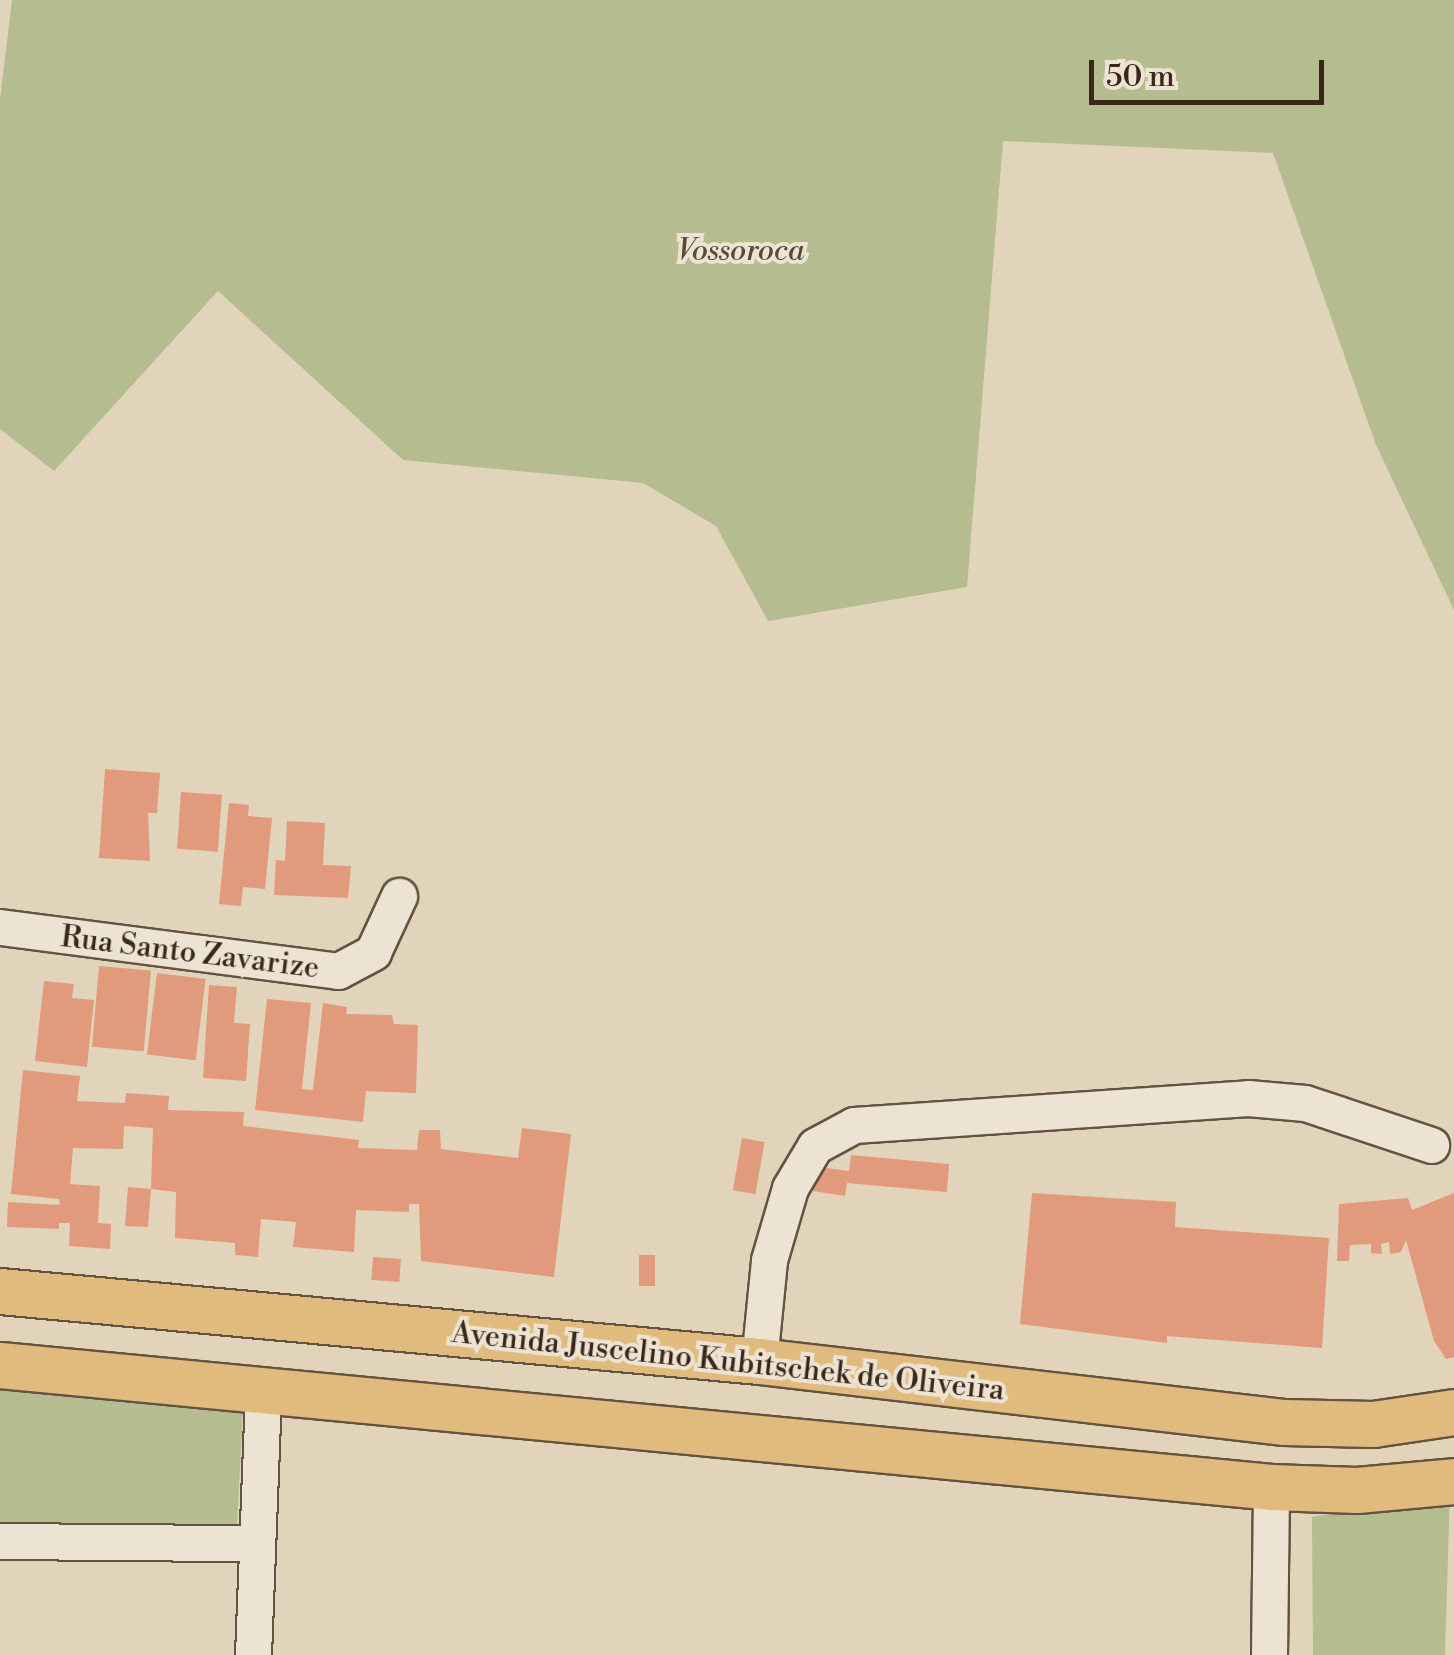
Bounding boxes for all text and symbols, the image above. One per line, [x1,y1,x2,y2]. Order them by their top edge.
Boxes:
scale bar [1094,40,1329,102]
text: 50 m [1106,58,1175,96]
park label: Vossoroca [678,233,804,269]
street label: Rua Santo Zavarize [59,919,321,987]
street label: Avenida Juscelino Kubitschek de Oliveira [450,1315,1006,1409]

